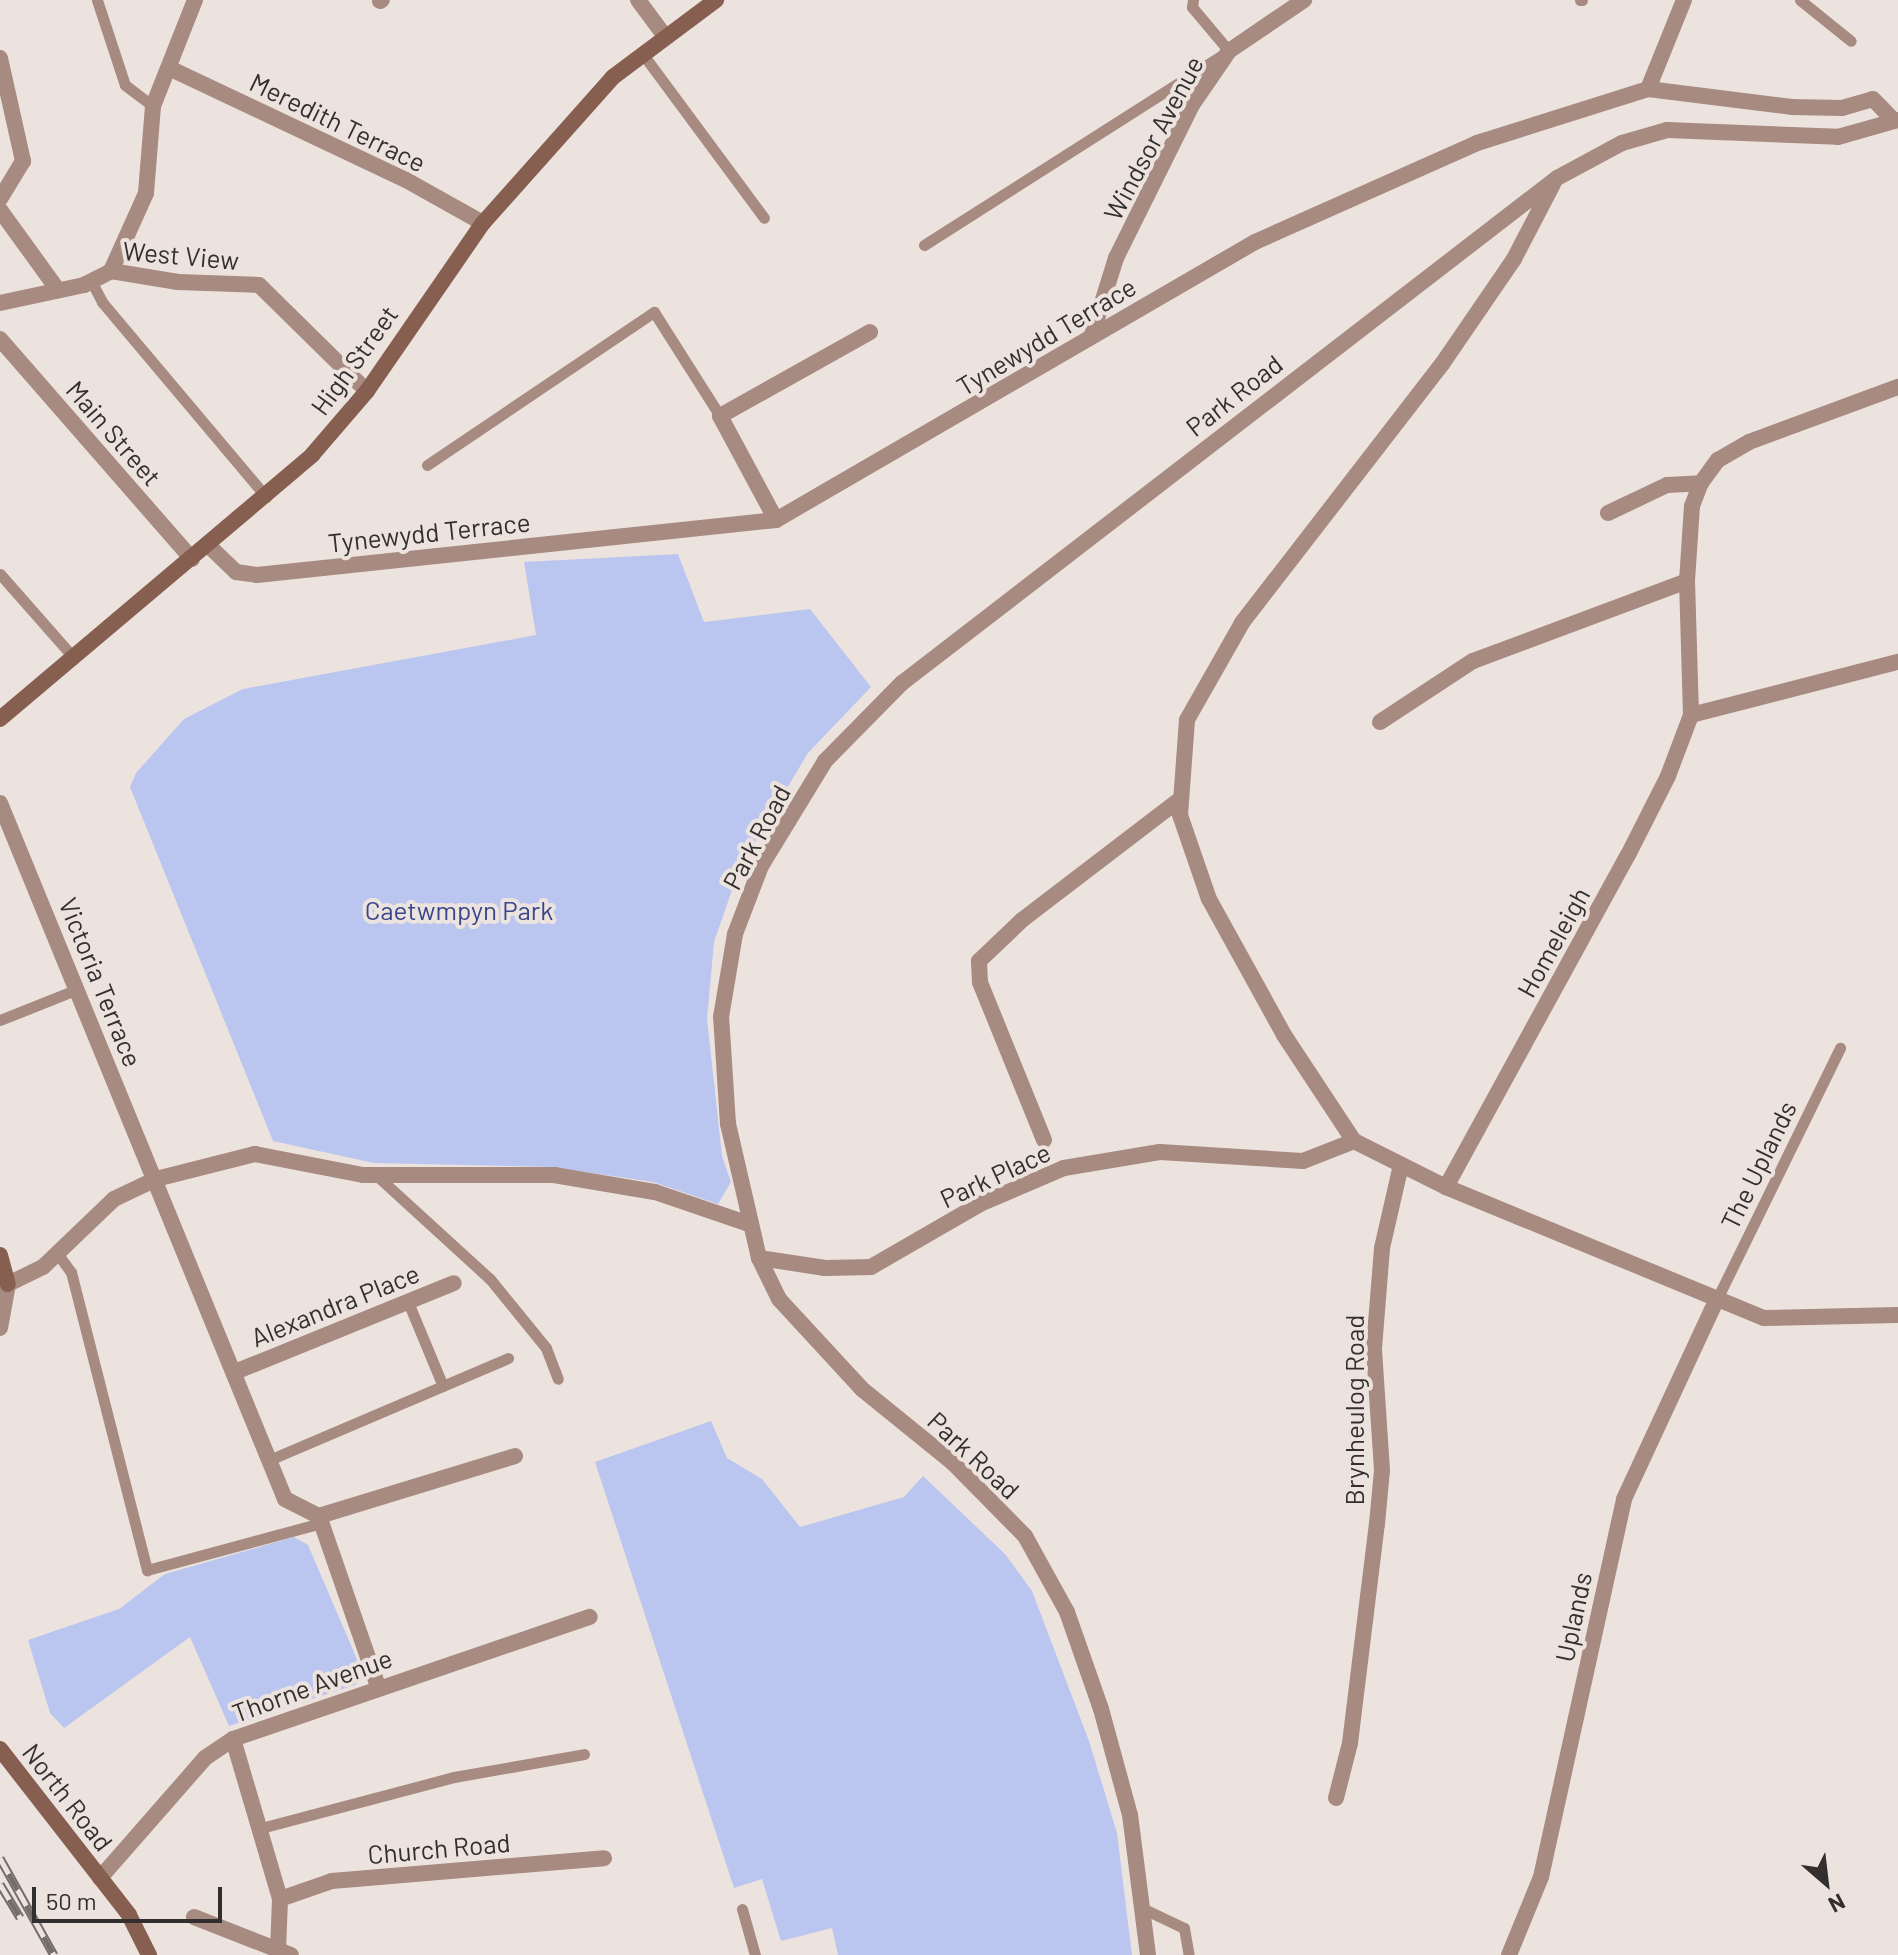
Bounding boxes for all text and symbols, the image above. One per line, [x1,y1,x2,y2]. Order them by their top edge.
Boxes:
street label: Windsor Avenue [1097,51,1209,225]
street label: Meredith Terrace [245,66,431,178]
street label: West View [122,234,240,276]
street label: Tynewydd Terrace [951,270,1141,402]
street label: High Street [304,299,404,421]
street label: Park Road [1180,348,1288,442]
street label: Main Street [60,374,168,492]
street label: Tynewydd Terrace [326,506,532,558]
street label: Park Road [716,779,796,895]
street label: Homeleigh [1510,882,1596,1002]
street label: Victoria Terrace [53,893,149,1071]
park label: Caetwmpyn Park [365,894,553,926]
street label: The Uplands [1714,1096,1802,1234]
street label: Park Place [935,1136,1055,1214]
street label: Alexandra Place [246,1257,424,1353]
street label: Brynheulog Road [1338,1315,1370,1505]
street label: Park Road [922,1405,1026,1505]
street label: Uplands [1548,1569,1598,1665]
street label: Thorne Avenue [228,1642,396,1728]
street label: North Road [16,1737,120,1857]
street label: Church Road [366,1826,512,1870]
north arrow [1786,1843,1866,1923]
scale bar [36,1871,226,1921]
text: 50 m [46,1886,97,1915]
text: N [1825,1889,1850,1919]

